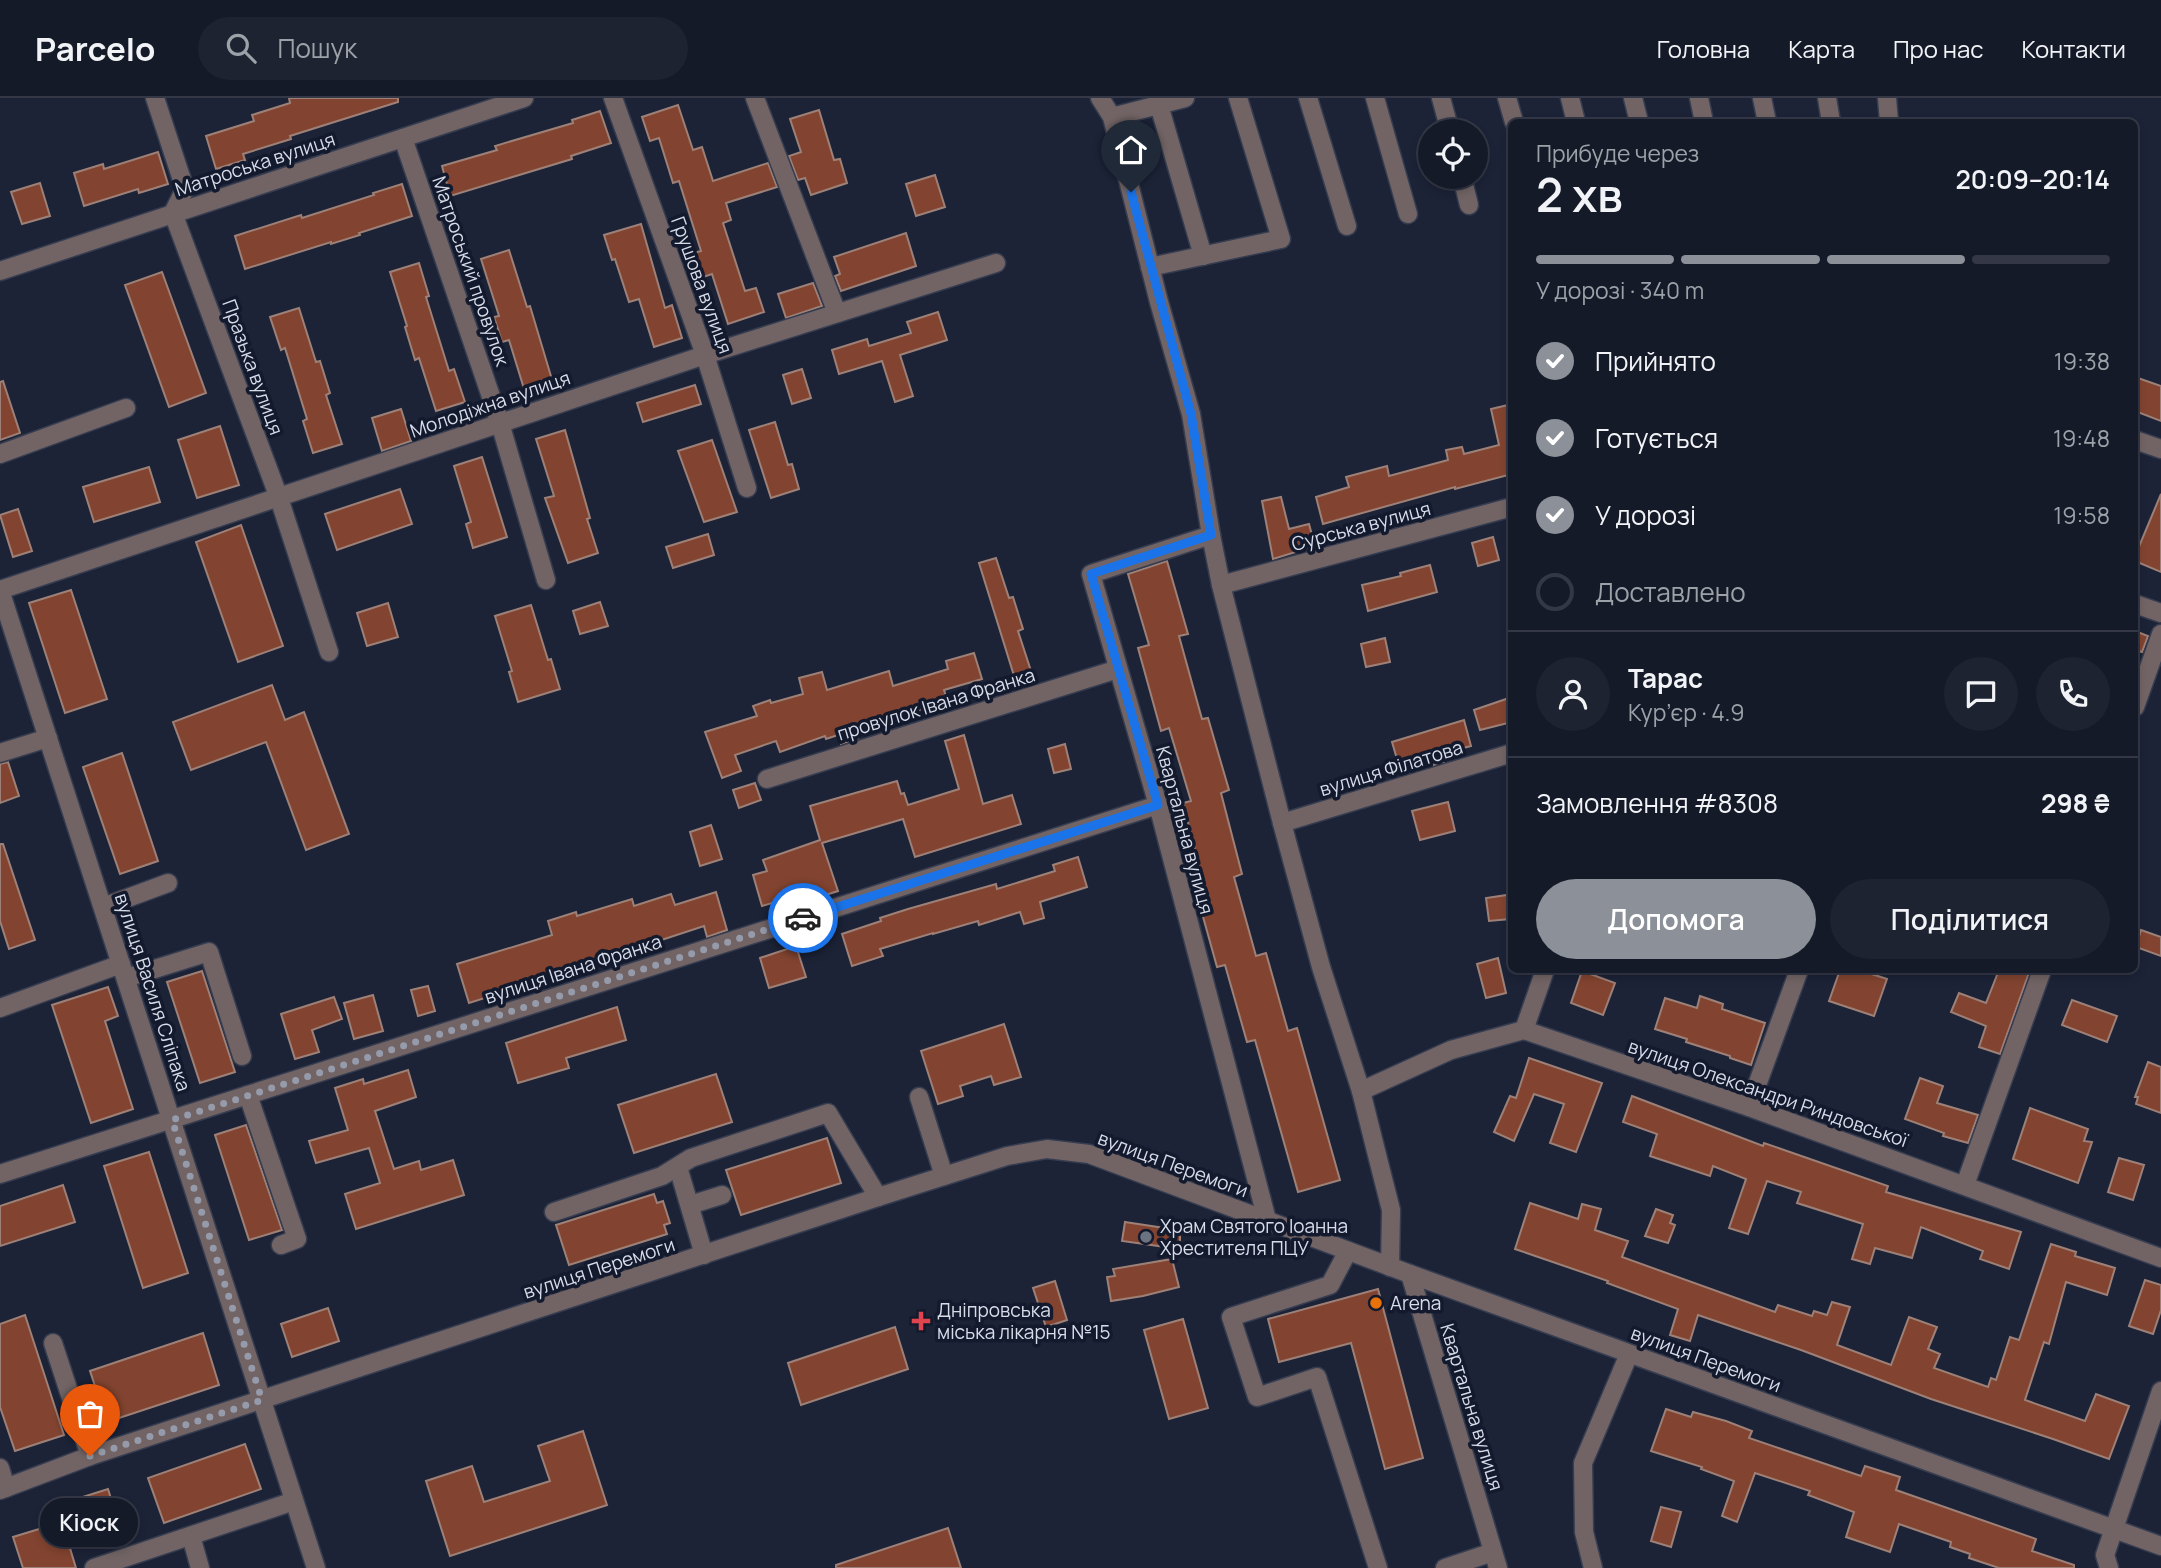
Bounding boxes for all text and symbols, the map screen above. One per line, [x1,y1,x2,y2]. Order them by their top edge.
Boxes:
search box [198,17,688,80]
text: Parcelo [35,26,156,71]
icon: search [222,29,260,67]
text: Пошук [278,30,357,66]
text: Головна [1657,32,1750,65]
text: Карта [1788,32,1855,65]
text: Про нас [1893,32,1984,65]
text: Контакти [2022,32,2126,65]
map controls [1418,119,1488,189]
button: locate [1418,119,1488,189]
pin [1101,120,1161,192]
street label: Матроська вулиця [172,126,338,202]
icon: home [1112,131,1150,169]
text: Прибуде через [1536,137,1699,169]
text: 20:09–20:14 [1956,161,2110,197]
text: 2 хв [1536,163,1623,226]
street label: Матроський провулок [426,173,516,370]
street label: Грушова вулиця [665,213,739,357]
text: У дорозі · 340 m [1536,274,1704,306]
street label: Празька вулиця [216,296,290,438]
icon: check [1536,342,1574,380]
text: Прийнято [1595,343,1716,379]
text: 19:38 [2054,345,2110,377]
street label: Молодіжна вулиця [406,364,574,444]
icon: check [1536,419,1574,457]
text: Готується [1595,420,1718,456]
text: 19:48 [2053,422,2110,454]
street label: Сурська вулиця [1289,495,1433,557]
icon: check [1536,496,1574,534]
text: У дорозі [1595,497,1696,533]
text: 19:58 [2053,499,2110,531]
text: Доставлено [1595,574,1746,610]
button: person [1536,657,1610,731]
button: chat [1944,657,2018,731]
button: phone [2036,657,2110,731]
text: Тарас [1628,660,1703,696]
street label: провулок Івана Франка [834,661,1038,747]
text: Кур’єр · 4.9 [1628,696,1745,728]
street label: вулиця Філатова [1316,734,1466,802]
street label: Квартальна вулиця [1150,743,1220,917]
text: Замовлення #8308 [1536,785,1778,821]
text: 298 ₴ [2041,785,2110,821]
button: Допомога [1536,879,1816,959]
button: Поділитися [1830,879,2110,959]
courier [768,883,838,953]
street label: вулиця Василя Сліпака [109,890,197,1094]
icon: car [784,899,822,937]
street label: вулиця Івана Франка [481,928,665,1010]
street label: вулиця Олександри Риндовської [1625,1033,1912,1153]
street label: вулиця Перемоги [1094,1125,1252,1203]
place label: Храм Святого Іоанна Хрестителя ПЦУ [1160,1213,1348,1261]
marker: Храм Святого Іоанна Хрестителя ПЦУ [1138,1229,1154,1245]
street label: вулиця Перемоги [520,1231,678,1305]
place label: Arena [1390,1290,1441,1316]
marker: Arena [1368,1295,1384,1311]
place label: Дніпровська міська лікарня №15 [937,1297,1111,1345]
marker: Дніпровська міська лікарня №15 [911,1311,931,1331]
street label: Квартальна вулиця [1434,1320,1510,1494]
street label: вулиця Перемоги [1627,1320,1785,1398]
pin [60,1384,120,1456]
icon: bag [71,1395,109,1433]
callout: Кіоск [41,1498,139,1547]
text: Кіоск [59,1506,119,1538]

